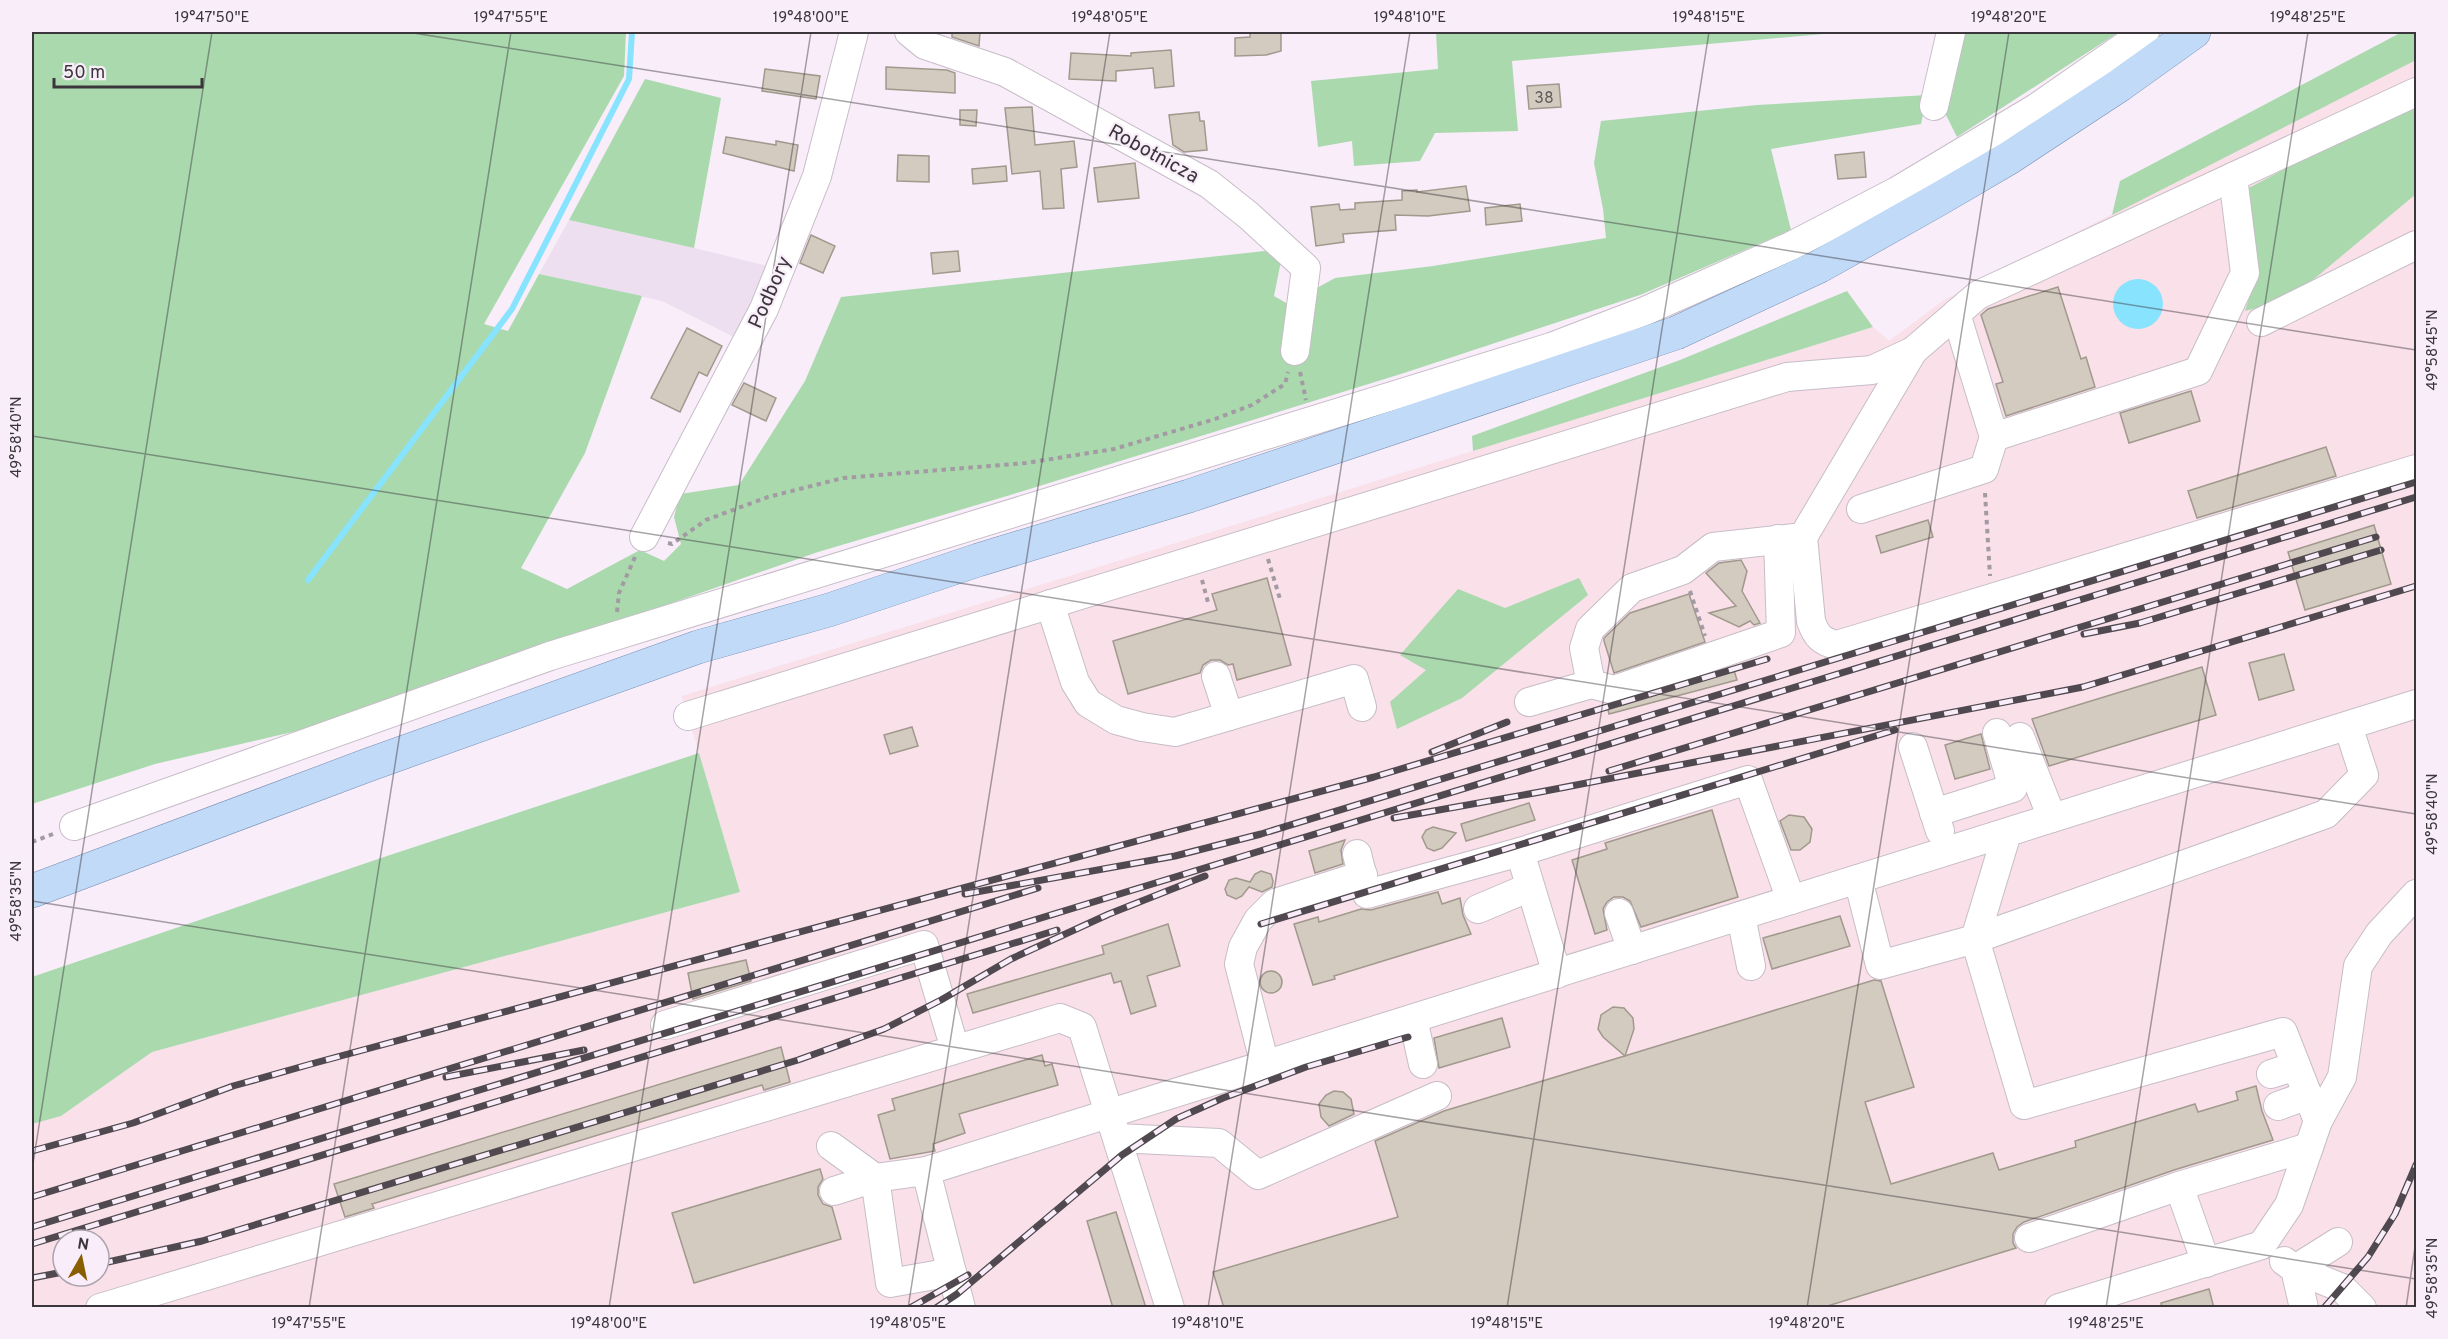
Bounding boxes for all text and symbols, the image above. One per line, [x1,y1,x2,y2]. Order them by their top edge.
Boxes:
text: 19°47'50"E [175,9,249,28]
text: 19°47'55"E [474,9,548,28]
text: 19°48'00"E [773,9,849,28]
text: 19°48'05"E [1072,9,1148,28]
text: 19°48'10"E [1374,9,1446,28]
text: 19°48'15"E [1673,9,1745,28]
text: 19°48'20"E [1971,9,2047,28]
text: 19°48'25"E [2270,9,2346,28]
scale bar [54,51,202,89]
text: 50 m [63,62,105,85]
house number: 38 [1534,89,1554,109]
street label: Robotnicza [1103,119,1203,190]
street label: Podbory [743,253,798,333]
text: 49°58'45"N [2424,309,2443,391]
text: 49°58'40"N [8,396,27,478]
text: 49°58'40"N [2424,773,2443,855]
text: 49°58'35"N [8,861,27,941]
north arrow [51,1228,111,1288]
text: N [76,1234,90,1256]
text: 49°58'35"N [2424,1238,2443,1318]
text: 19°47'55"E [272,1315,346,1334]
text: 19°48'00"E [571,1315,647,1334]
text: 19°48'05"E [870,1315,946,1334]
text: 19°48'10"E [1172,1315,1244,1334]
text: 19°48'15"E [1471,1315,1543,1334]
text: 19°48'20"E [1769,1315,1845,1334]
text: 19°48'25"E [2068,1315,2144,1334]

